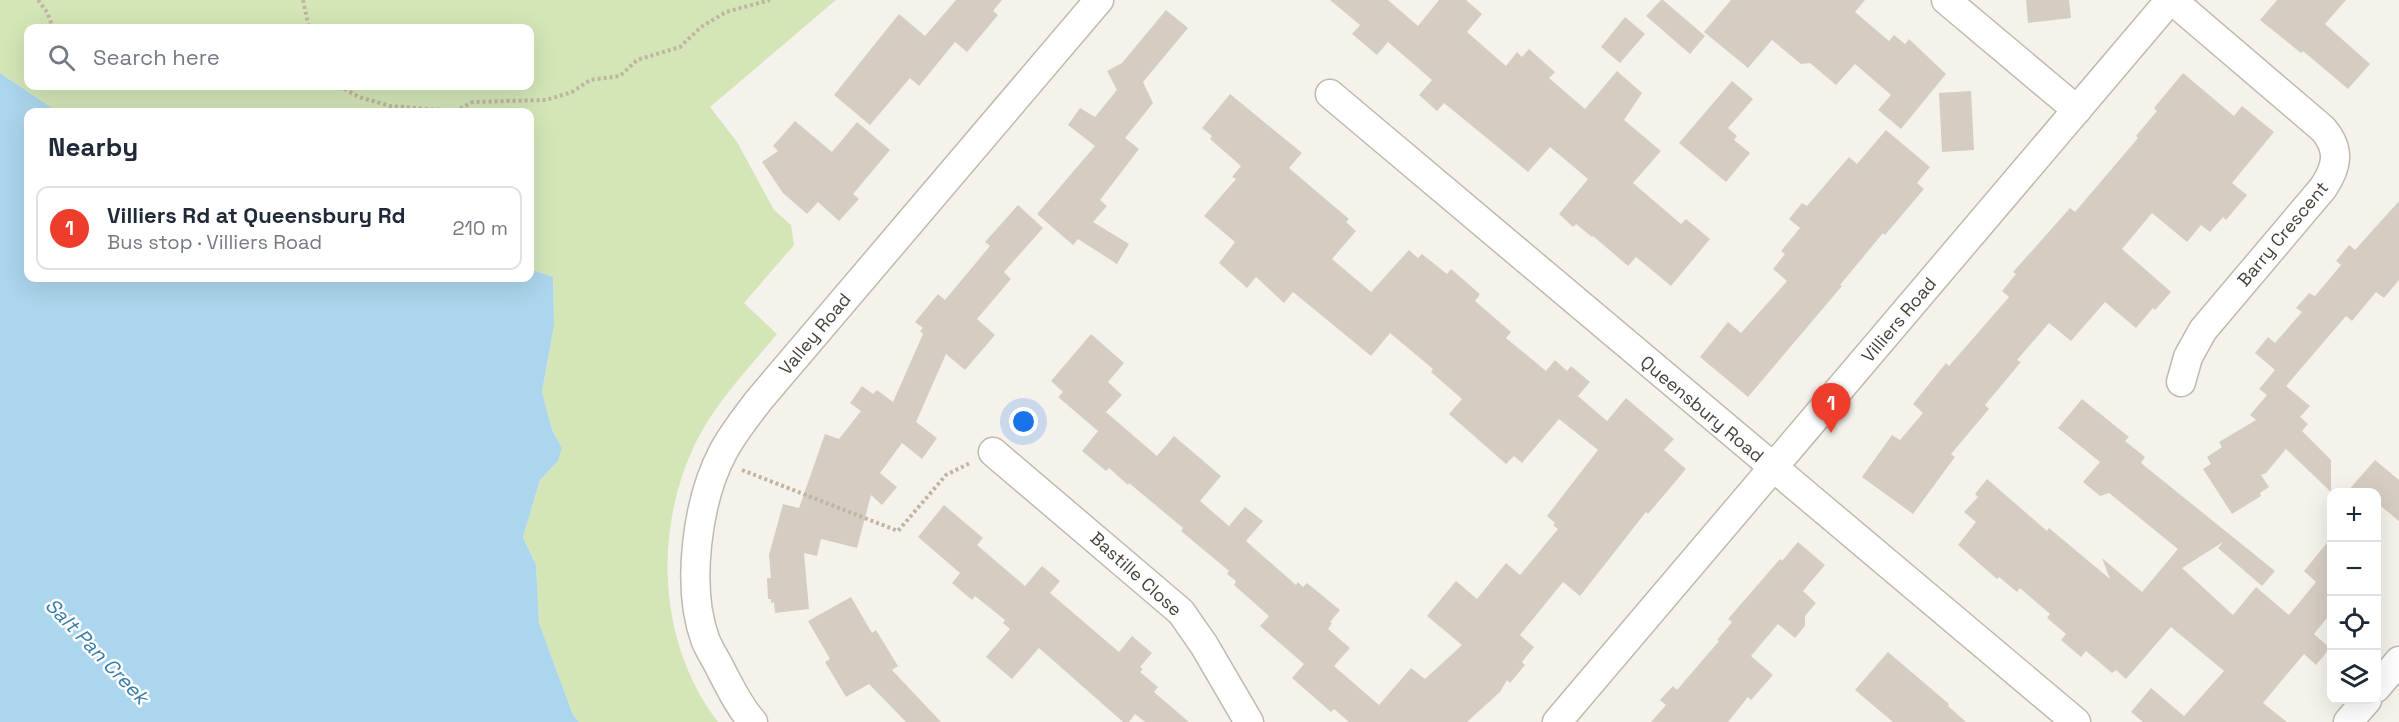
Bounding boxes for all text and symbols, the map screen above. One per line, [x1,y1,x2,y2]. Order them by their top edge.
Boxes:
search box [24,24,534,90]
icon: search [45,41,78,74]
text: Search here [93,43,220,71]
text: Nearby [48,130,138,164]
street label: Barry Crescent [2232,176,2333,291]
text: Villiers Rd at Queensbury Rd [107,201,406,229]
text: 1 [65,215,74,241]
text: 210 m [452,215,508,241]
text: Bus stop · Villiers Road [107,229,322,255]
street label: Villiers Road [1856,272,1941,367]
street label: Valley Road [774,288,856,379]
street label: Queensbury Road [1636,350,1769,467]
pin: 1 [1812,384,1850,433]
your location [1009,407,1038,436]
map controls [2327,488,2381,704]
button: + [2327,488,2381,542]
street label: Bastille Close [1086,526,1187,621]
button: − [2327,542,2381,596]
water label: Salt Pan Creek [40,592,156,711]
button: locate [2327,596,2381,650]
button: layers [2327,650,2381,704]

